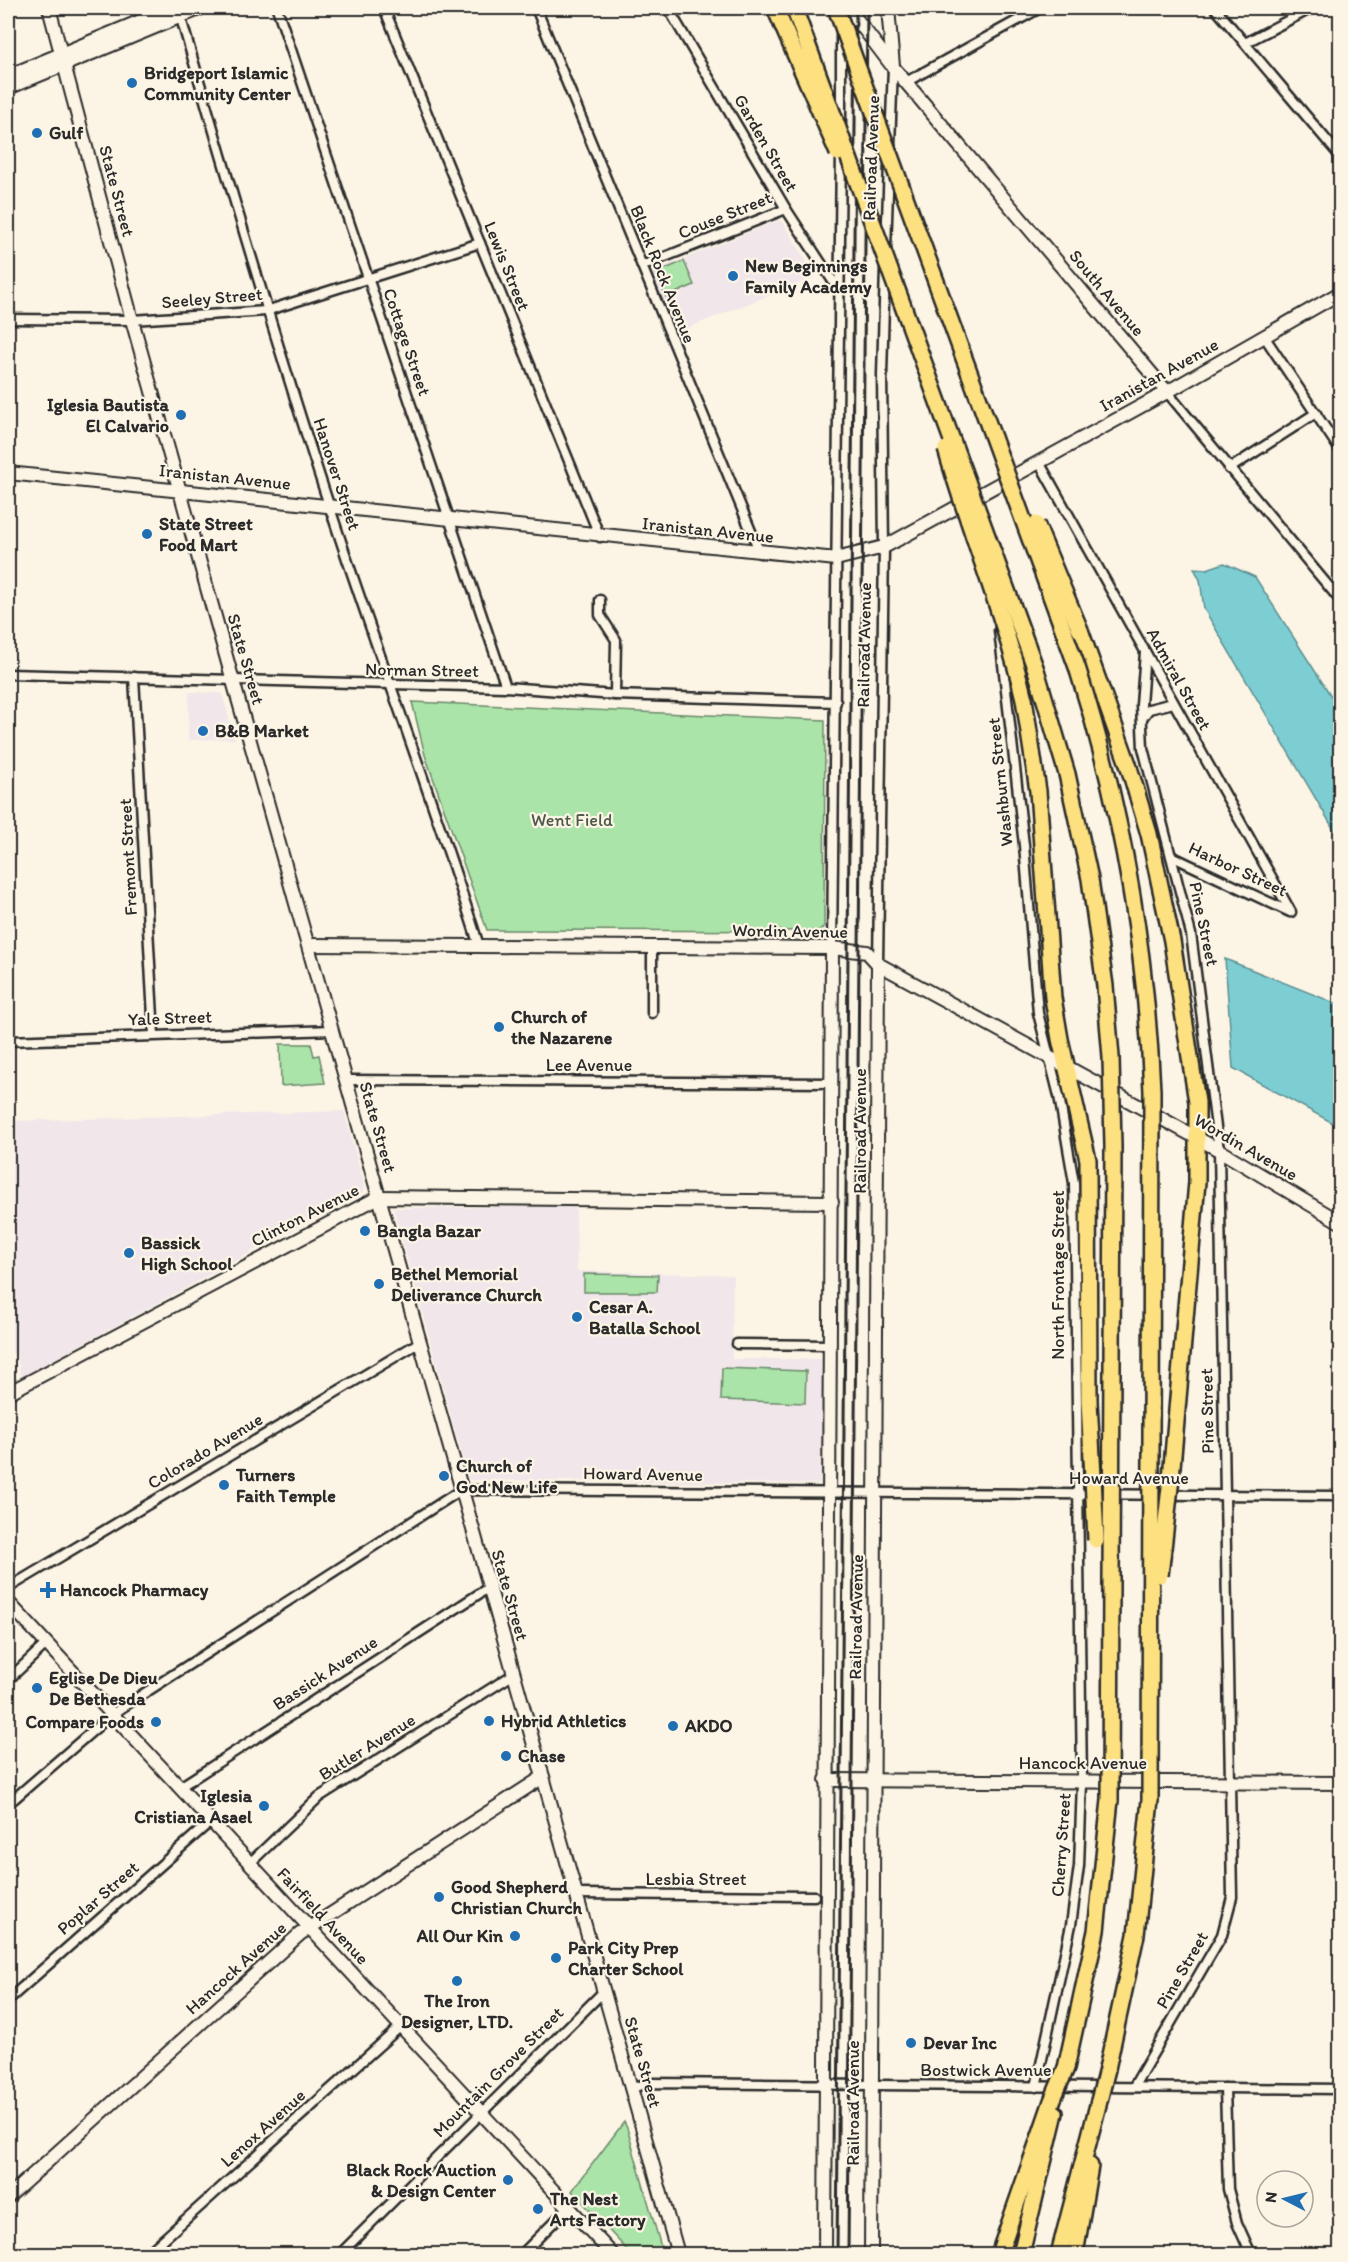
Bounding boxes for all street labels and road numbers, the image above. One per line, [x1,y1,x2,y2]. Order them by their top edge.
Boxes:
street label: Garden Street [729,90,803,196]
street label: Railroad Avenue [858,95,884,221]
street label: State Street [94,143,140,239]
street label: Couse Street [675,186,775,244]
street label: Black Rock Avenue [625,202,701,346]
street label: Lewis Street [479,218,535,314]
street label: South Avenue [1064,245,1150,341]
street label: Seeley Street [161,283,264,313]
street label: Cottage Street [378,285,436,399]
street label: Iranistan Avenue [1096,333,1222,417]
street label: Hanover Street [308,415,366,533]
street label: Iranistan Avenue [158,459,292,495]
street label: Iranistan Avenue [641,512,775,548]
street label: Railroad Avenue [852,582,876,708]
street label: State Street [223,611,270,707]
street label: Admiral Street [1142,624,1216,734]
street label: Norman Street [365,658,479,682]
street label: Washburn Street [982,716,1018,847]
street label: Fremont Street [114,798,142,916]
street label: Harbor Street [1185,837,1291,902]
street label: Pine Street [1184,880,1224,968]
street label: Wordin Avenue [732,919,848,943]
street label: Yale Street [128,1006,213,1030]
street label: Lee Avenue [546,1054,632,1076]
street label: Railroad Avenue [849,1068,871,1194]
street label: State Street [355,1079,402,1175]
street label: Wordin Avenue [1190,1108,1302,1186]
street label: Clinton Avenue [247,1178,363,1252]
street label: North Frontage Street [1047,1190,1069,1360]
street label: Pine Street [1195,1368,1219,1454]
street label: Colorado Avenue [143,1408,267,1494]
street label: Howard Avenue [583,1462,703,1486]
street label: Howard Avenue [1069,1467,1189,1489]
street label: State Street [487,1547,534,1643]
street label: Railroad Avenue [844,1554,868,1680]
street label: Bassick Avenue [268,1631,382,1715]
street label: Butler Avenue [315,1709,419,1785]
street label: Hancock Avenue [1019,1752,1147,1774]
street label: Cherry Street [1046,1792,1076,1898]
street label: Poplar Street [53,1856,144,1940]
street label: Fairfield Avenue [272,1863,374,1969]
street label: Lesbia Street [646,1868,747,1890]
street label: Hancock Avenue [181,1917,291,2019]
street label: Pine Street [1151,1927,1213,2013]
street label: Mountain Grove Street [428,2002,568,2142]
street label: State Street [620,2014,667,2110]
street label: Railroad Avenue [842,2040,864,2166]
street label: Bostwick Avenue [920,2059,1052,2081]
street label: Lenox Avenue [216,2084,310,2172]

